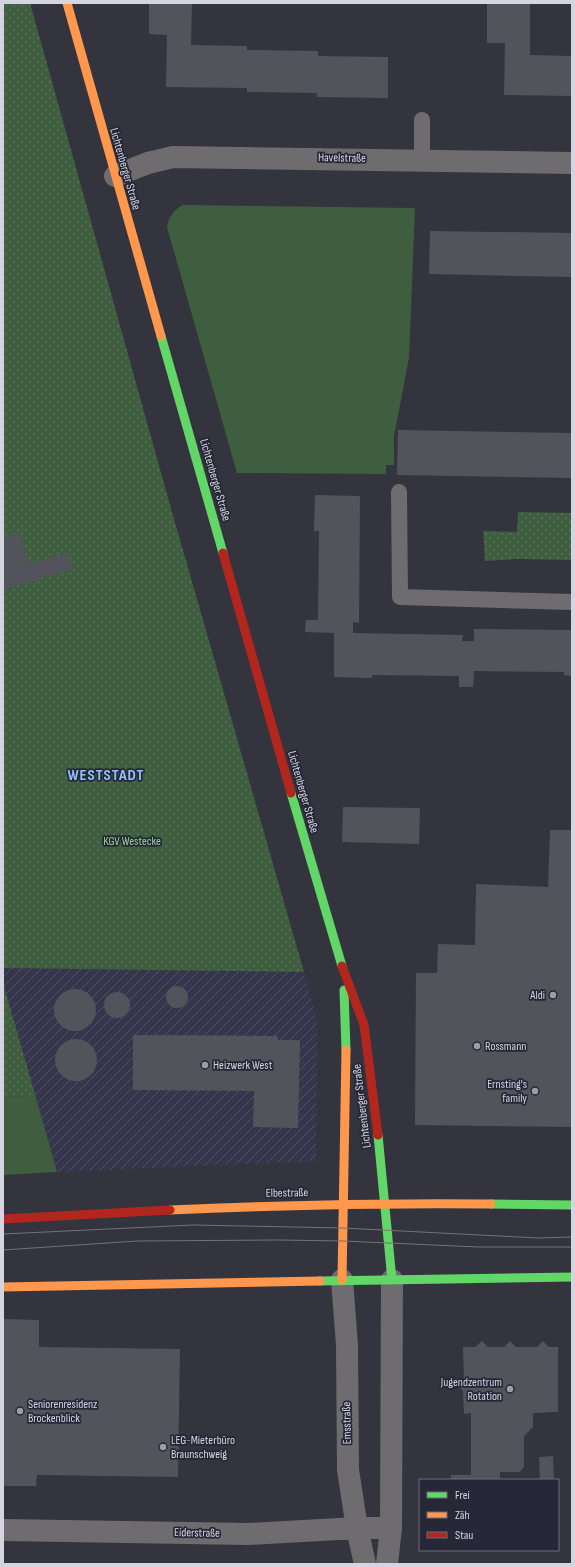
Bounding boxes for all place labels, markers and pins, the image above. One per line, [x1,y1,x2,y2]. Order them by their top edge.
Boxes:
place label: Aldi [529,988,545,1003]
marker: Aldi [548,990,558,1000]
place label: Rossmann [485,1039,526,1054]
marker: Rossmann [472,1041,482,1051]
place label: Heizwerk West [213,1058,273,1073]
marker: Heizwerk West [200,1060,210,1070]
place label: Ernsting's family [487,1077,527,1106]
marker: Ernsting's family [530,1086,540,1096]
place label: Jugendzentrum Rotation [440,1375,502,1404]
marker: Jugendzentrum Rotation [505,1384,515,1394]
place label: Seniorenresidenz Brockenblick [28,1397,98,1426]
marker: Seniorenresidenz Brockenblick [15,1406,25,1416]
place label: LEG-Mieterbüro Braunschweig [171,1433,235,1462]
marker: LEG-Mieterbüro Braunschweig [158,1442,168,1452]

